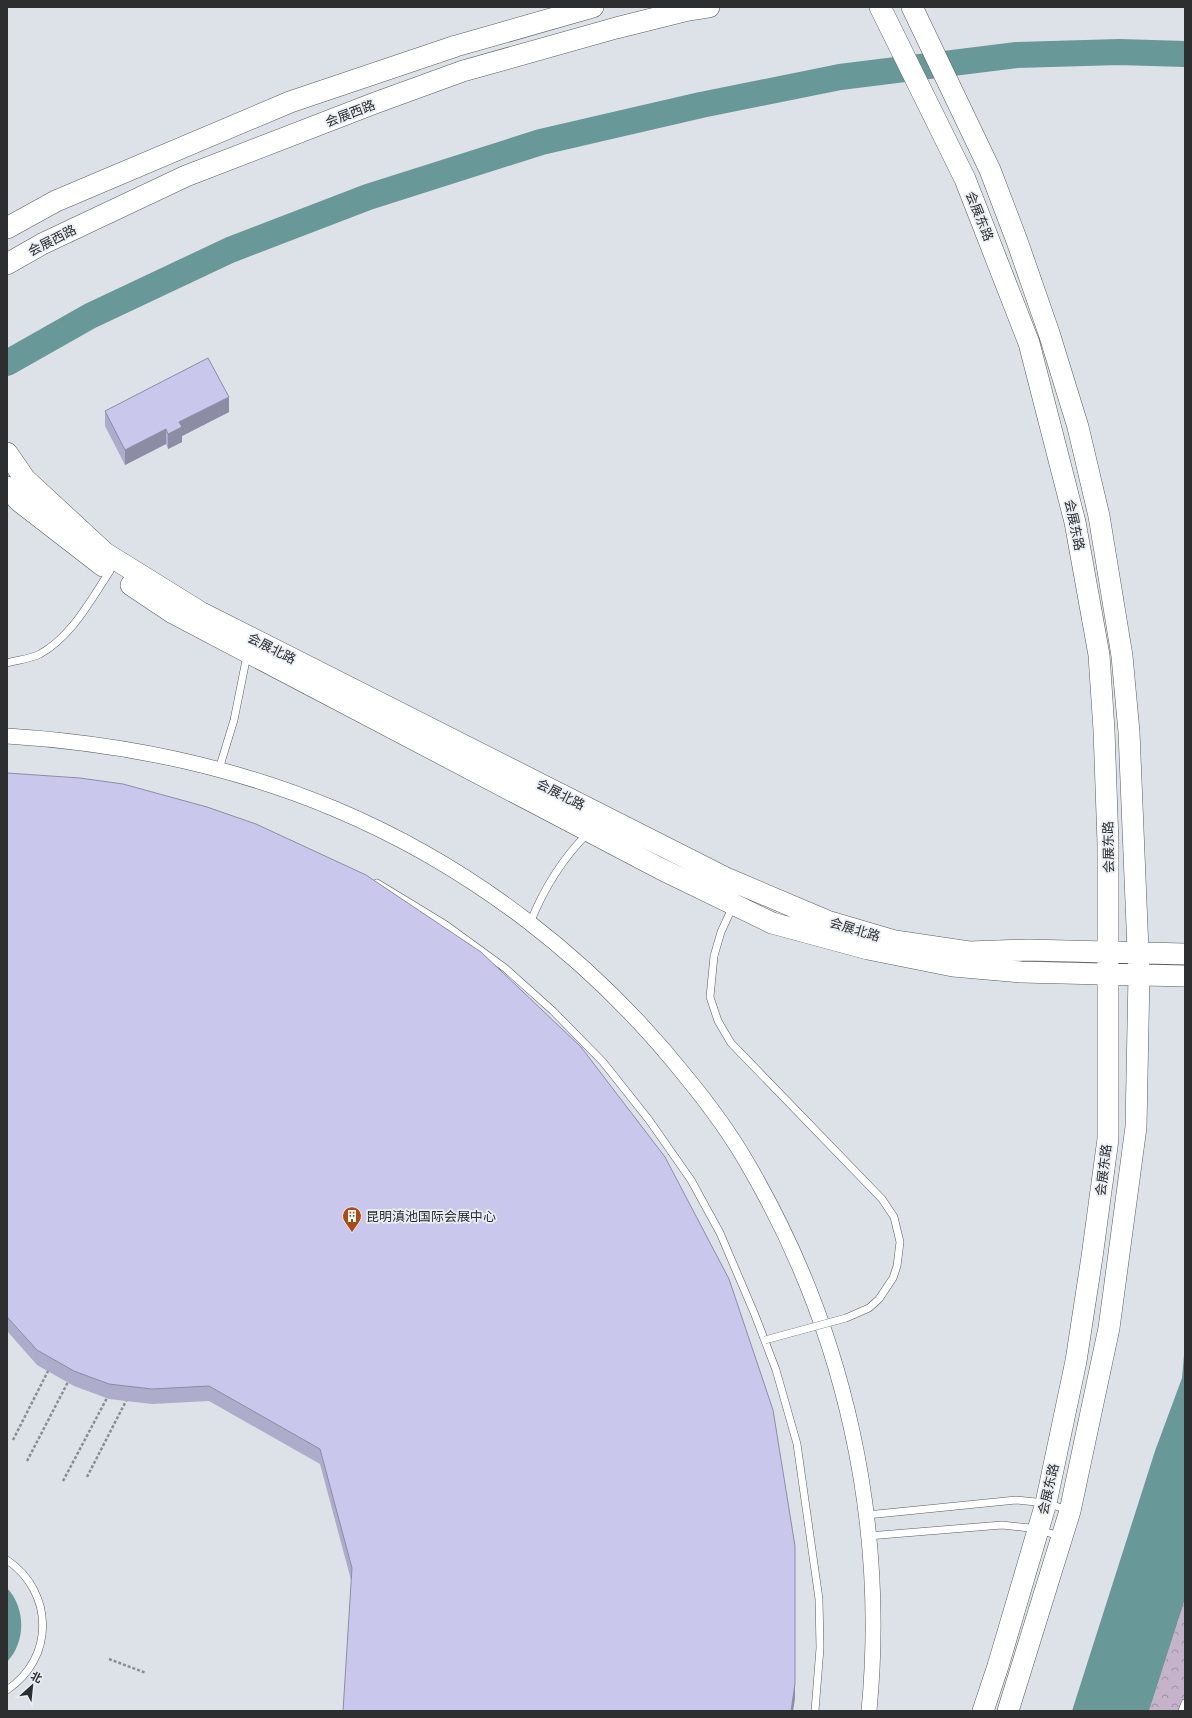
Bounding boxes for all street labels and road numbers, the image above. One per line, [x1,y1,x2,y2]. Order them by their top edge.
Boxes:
street label: 会展西路 [323,97,378,131]
street label: 会展东路 [962,189,996,243]
street label: 会展西路 [26,222,79,260]
street label: 会展东路 [1061,498,1087,552]
street label: 会展北路 [245,630,298,668]
street label: 会展北路 [534,776,587,814]
street label: 会展东路 [1101,821,1117,873]
street label: 会展北路 [827,915,882,945]
street label: 会展东路 [1093,1143,1115,1197]
street label: 会展东路 [1035,1462,1063,1516]

